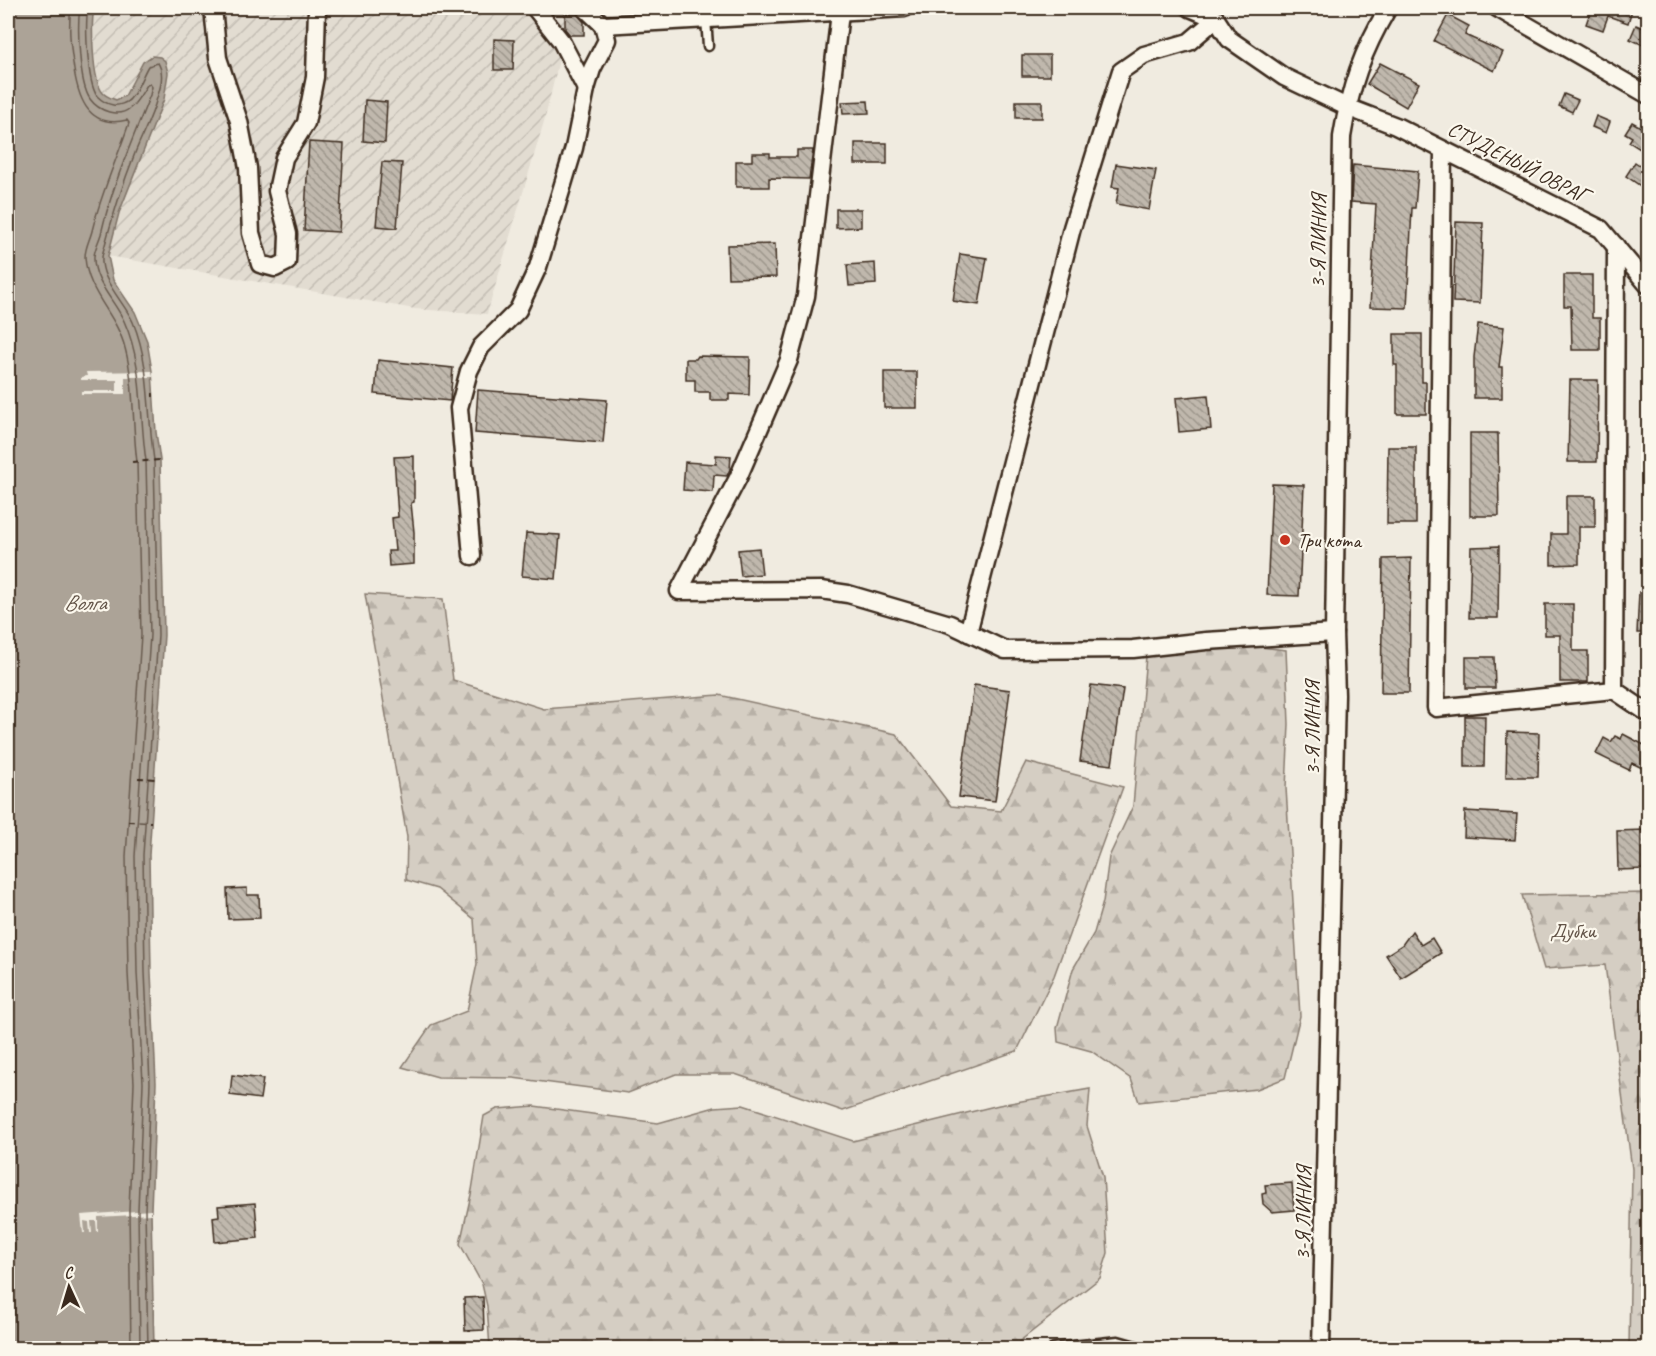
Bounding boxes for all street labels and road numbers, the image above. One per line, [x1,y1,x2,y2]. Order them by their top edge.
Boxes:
street label: СТУДЕНЫЙ ОВРАГ [1444,115,1597,211]
street label: 3-Я ЛИНИЯ [1304,190,1332,288]
street label: 3-Я ЛИНИЯ [1299,677,1325,775]
street label: 3-Я ЛИНИЯ [1289,1162,1317,1260]

